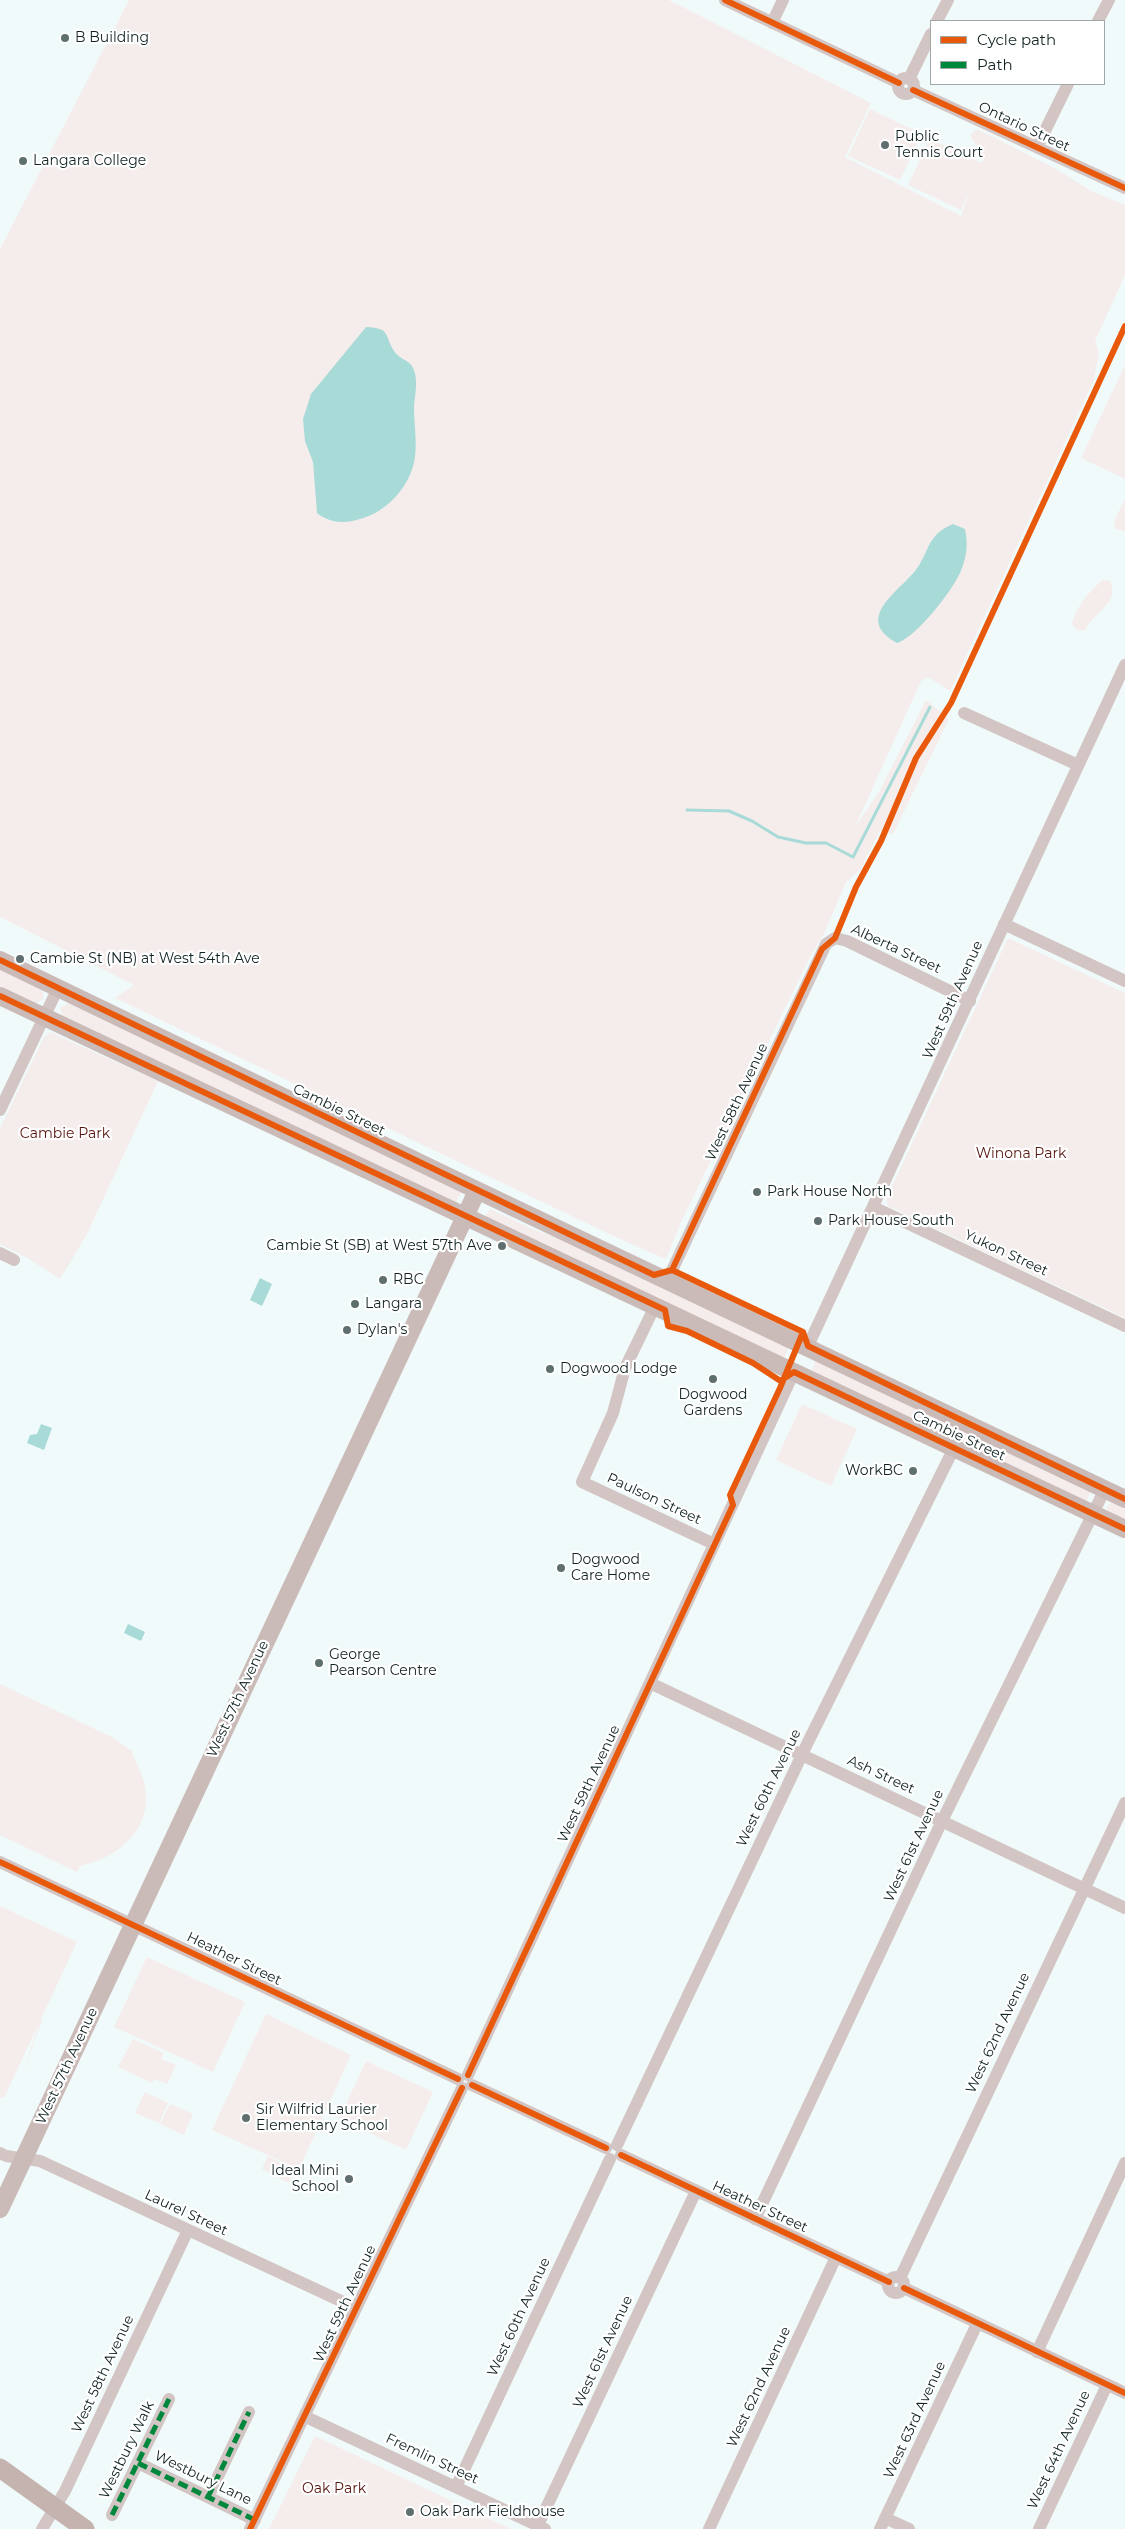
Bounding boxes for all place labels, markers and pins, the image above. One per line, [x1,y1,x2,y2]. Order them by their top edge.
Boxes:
place label: B Building [75,30,149,46]
marker: B Building [59,32,71,44]
place label: Public Tennis Court [895,129,983,162]
marker: Public Tennis Court [879,139,891,151]
place label: Langara College [33,153,146,169]
marker: Langara College [17,155,29,167]
place label: Cambie St (NB) at West 54th Ave [30,951,260,967]
marker: Cambie St (NB) at West 54th Ave [14,953,26,965]
place label: Park House North [767,1184,892,1200]
marker: Park House North [751,1186,763,1198]
place label: Park House South [828,1213,954,1229]
marker: Park House South [812,1215,824,1227]
place label: Cambie St (SB) at West 57th Ave [267,1238,492,1254]
marker: Cambie St (SB) at West 57th Ave [496,1240,508,1252]
place label: RBC [393,1272,424,1288]
marker: RBC [377,1274,389,1286]
place label: Langara [365,1296,422,1312]
marker: Langara [349,1298,361,1310]
place label: Dylan's [357,1322,407,1338]
marker: Dylan's [341,1324,353,1336]
place label: Dogwood Lodge [560,1361,677,1377]
marker: Dogwood Lodge [544,1363,556,1375]
marker: Dogwood Gardens [707,1373,719,1385]
place label: Dogwood Gardens [678,1387,748,1420]
place label: WorkBC [845,1463,903,1479]
marker: WorkBC [907,1465,919,1477]
place label: Dogwood Care Home [571,1552,650,1584]
marker: Dogwood Care Home [555,1562,567,1574]
place label: George Pearson Centre [329,1647,437,1680]
marker: George Pearson Centre [313,1657,325,1669]
place label: Sir Wilfrid Laurier Elementary School [256,2102,388,2134]
marker: Sir Wilfrid Laurier Elementary School [240,2112,252,2124]
place label: Ideal Mini School [271,2163,339,2196]
marker: Ideal Mini School [343,2173,355,2185]
place label: Oak Park Fieldhouse [420,2504,565,2520]
marker: Oak Park Fieldhouse [404,2506,416,2518]

